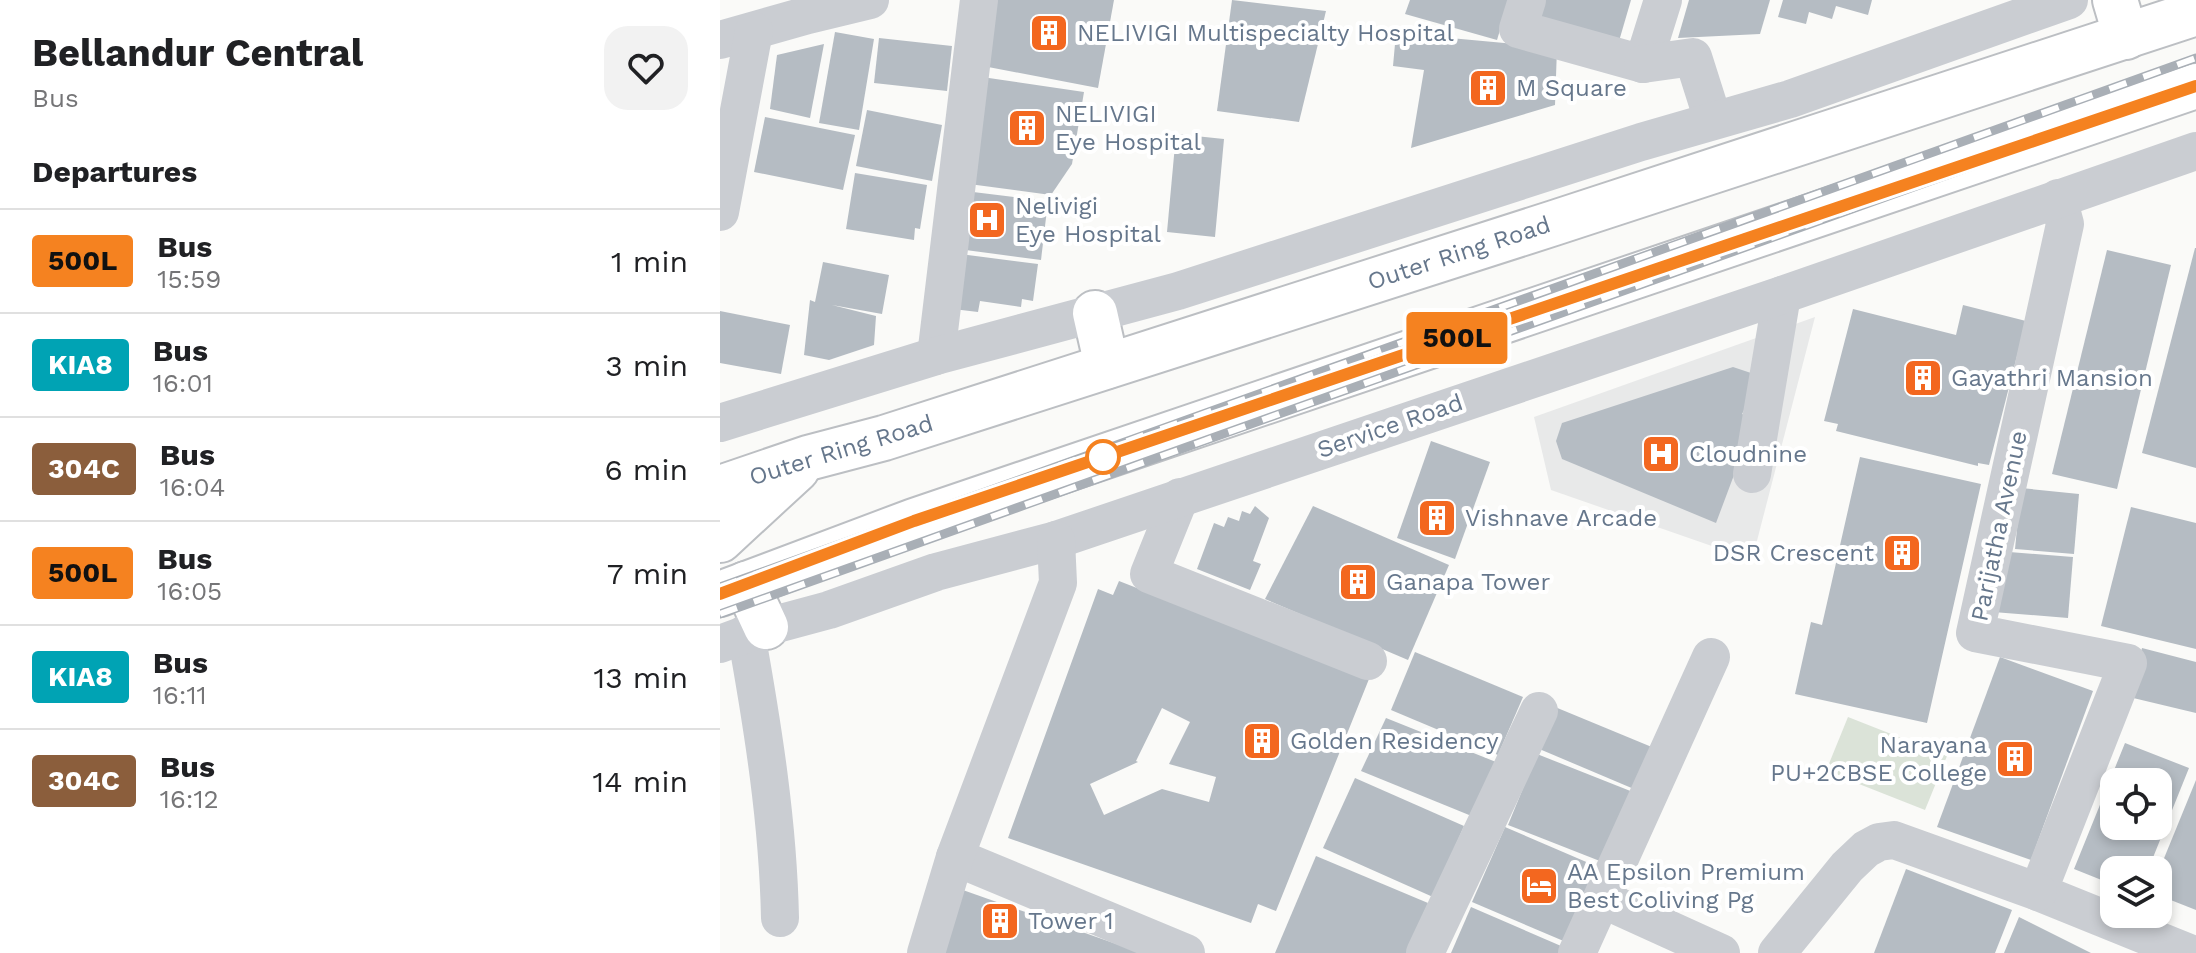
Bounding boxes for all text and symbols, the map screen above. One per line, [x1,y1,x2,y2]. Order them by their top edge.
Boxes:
building icon: NELIVIGI Multispecialty Hospital [1028,12,1070,54]
place label: NELIVIGI Multispecialty Hospital [1077,19,1455,47]
button: heart [604,26,688,110]
text: Bellandur Central [32,31,363,75]
building icon: M Square [1467,67,1509,109]
place label: M Square [1516,74,1627,102]
text: Bus [32,83,79,113]
place label: NELIVIGI Eye Hospital [1055,100,1202,156]
building icon: NELIVIGI Eye Hospital [1006,107,1048,149]
text: Departures [32,154,197,189]
place label: Nelivigi Eye Hospital [1015,192,1162,248]
hospital icon: Nelivigi Eye Hospital [966,199,1008,241]
street label: Outer Ring Road [1364,210,1554,296]
text: Bus [157,229,212,264]
text: 500L [48,244,117,277]
text: 1 min [611,244,688,279]
text: 15:59 [157,264,221,294]
line badge: 500L [1401,312,1513,364]
text: 500L [1422,321,1492,354]
text: Bus [153,333,208,368]
text: KIA8 [48,348,113,381]
text: 3 min [605,348,688,383]
building icon: Gayathri Mansion [1902,357,1944,399]
place label: Gayathri Mansion [1951,364,2153,392]
text: 16:01 [153,368,213,398]
street label: Service Road [1314,388,1466,464]
street label: Outer Ring Road [746,409,936,491]
street label: Parijatha Avenue [1965,428,2033,624]
hospital icon: Cloudnine [1640,433,1682,475]
text: Bus [160,437,215,472]
unlabelled marker [1086,440,1120,474]
place label: Cloudnine [1689,440,1807,468]
text: 304C [48,452,120,485]
text: 6 min [604,452,688,487]
text: 16:04 [160,472,226,502]
building icon: Vishnave Arcade [1416,497,1458,539]
place label: Vishnave Arcade [1465,504,1657,532]
building icon: DSR Crescent [1881,532,1923,574]
place label: DSR Crescent [1713,539,1874,567]
text: Bus [157,541,212,576]
text: 500L [48,556,117,589]
text: 7 min [607,556,688,591]
building icon: Ganapa Tower [1337,561,1379,603]
place label: Ganapa Tower [1386,568,1550,596]
text: 16:05 [157,576,222,606]
text: Bus [153,645,208,680]
text: KIA8 [48,660,113,693]
text: 13 min [593,660,688,695]
text: 16:11 [153,680,207,710]
building icon: Golden Residency [1241,720,1283,762]
place label: Golden Residency [1290,727,1499,755]
place label: Narayana PU+2CBSE College [1770,731,1987,787]
building icon: Narayana PU+2CBSE College [1994,738,2036,780]
text: Bus [160,749,215,784]
text: 304C [48,764,120,797]
text: 14 min [593,764,688,799]
map controls [2100,768,2172,928]
button: locate [2100,768,2172,840]
text: 16:12 [160,784,219,814]
button: layers [2100,856,2172,928]
place label: AA Epsilon Premium Best Coliving Pg [1567,858,1805,914]
hotel icon: AA Epsilon Premium Best Coliving Pg [1518,865,1560,907]
building icon: Tower 1 [979,900,1021,942]
place label: Tower 1 [1028,907,1114,935]

